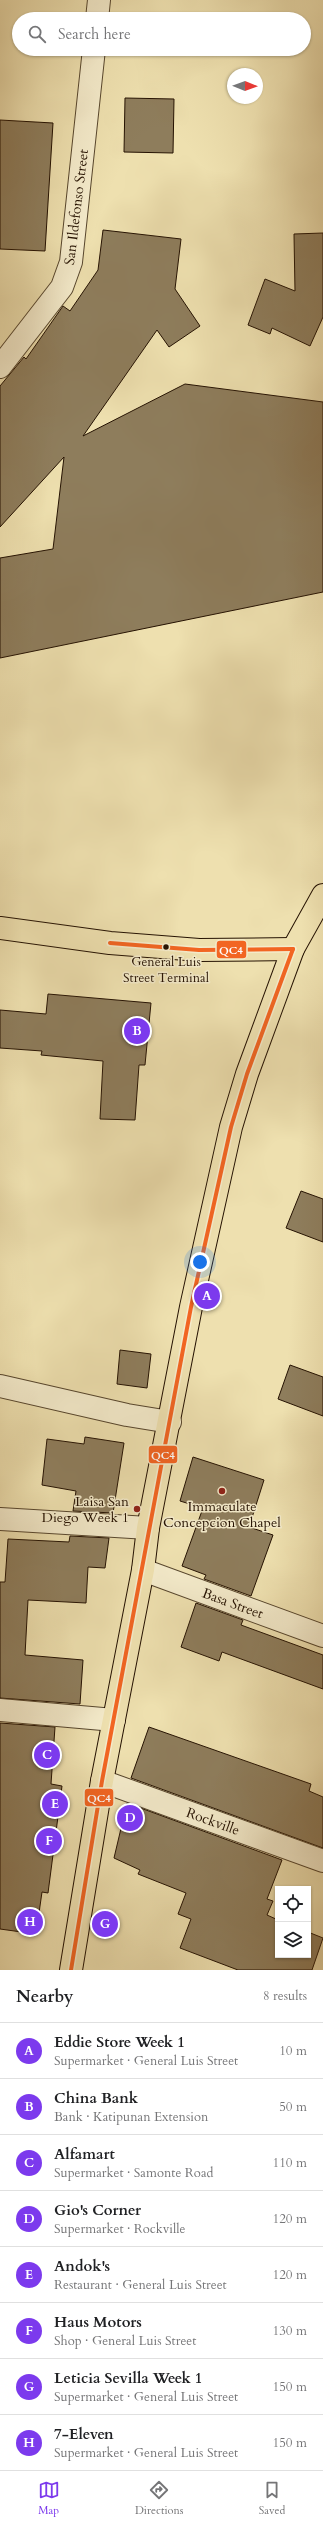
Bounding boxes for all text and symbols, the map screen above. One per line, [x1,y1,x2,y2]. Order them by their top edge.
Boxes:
search box [12,12,311,56]
icon: search [26,23,48,45]
text: Search here [58,24,131,44]
north arrow [227,68,263,104]
street label: San Ildefonso Street [60,148,93,266]
line badge: QC4 [216,940,247,959]
marker: General Luis Street Terminal [161,942,171,952]
text: QC4 [219,943,243,958]
place label: General Luis Street Terminal [123,953,210,987]
pin: B [124,1016,150,1046]
your location [190,1252,210,1272]
pin: A [194,1281,220,1311]
line badge: QC4 [148,1445,178,1464]
text: QC4 [151,1448,175,1463]
marker: Immaculate Concepcion Chapel [217,1486,227,1496]
place label: Laisa San Diego Week 1 [42,1492,129,1527]
place label: Immaculate Concepcion Chapel [163,1497,281,1532]
marker: Laisa San Diego Week 1 [132,1504,142,1514]
street label: Basa Street [200,1584,267,1623]
pin: C [34,1740,60,1770]
line badge: QC4 [84,1788,114,1807]
pin: E [42,1789,68,1819]
text: QC4 [87,1791,111,1806]
pin: D [117,1803,143,1833]
street label: Rockville [183,1803,242,1840]
pin: F [36,1826,62,1856]
map controls [275,1886,311,1958]
button: locate [275,1886,311,1922]
pin: H [17,1907,43,1937]
pin: G [92,1909,118,1939]
button: layers [275,1922,311,1958]
text: Nearby [16,1985,73,2008]
text: 8 results [263,1987,307,2005]
text: Eddie Store Week 1 [54,2032,185,2052]
text: A [24,2042,34,2060]
text: 10 m [279,2042,307,2060]
text: Supermarket · General Luis Street [54,2052,238,2070]
text: China Bank [54,2088,138,2108]
text: B [24,2098,34,2116]
text: 50 m [279,2098,307,2116]
text: Bank · Katipunan Extension [54,2108,208,2126]
text: Alfamart [54,2144,115,2164]
text: C [24,2154,34,2172]
text: 110 m [273,2154,307,2172]
text: Supermarket · Samonte Road [54,2164,213,2182]
text: Gio's Corner [54,2200,141,2220]
text: D [23,2210,35,2228]
text: 120 m [273,2210,307,2228]
text: Supermarket · Rockville [54,2220,186,2238]
text: Andok's [54,2256,110,2276]
text: E [25,2266,33,2284]
text: 120 m [273,2266,307,2284]
text: Restaurant · General Luis Street [54,2276,227,2294]
text: Haus Motors [54,2312,142,2332]
text: F [25,2322,33,2340]
text: 130 m [273,2322,307,2340]
text: Shop · General Luis Street [54,2332,196,2350]
text: Leticia Sevilla Week 1 [54,2368,202,2388]
text: G [24,2378,34,2396]
text: 150 m [273,2378,307,2396]
text: Supermarket · General Luis Street [54,2388,238,2406]
text: 7-Eleven [54,2424,114,2444]
text: H [23,2434,35,2452]
text: 150 m [273,2434,307,2452]
text: Supermarket · General Luis Street [54,2444,238,2462]
tab: Map [38,2479,60,2518]
tab: Directions [135,2479,183,2518]
tab: Saved [259,2479,285,2518]

